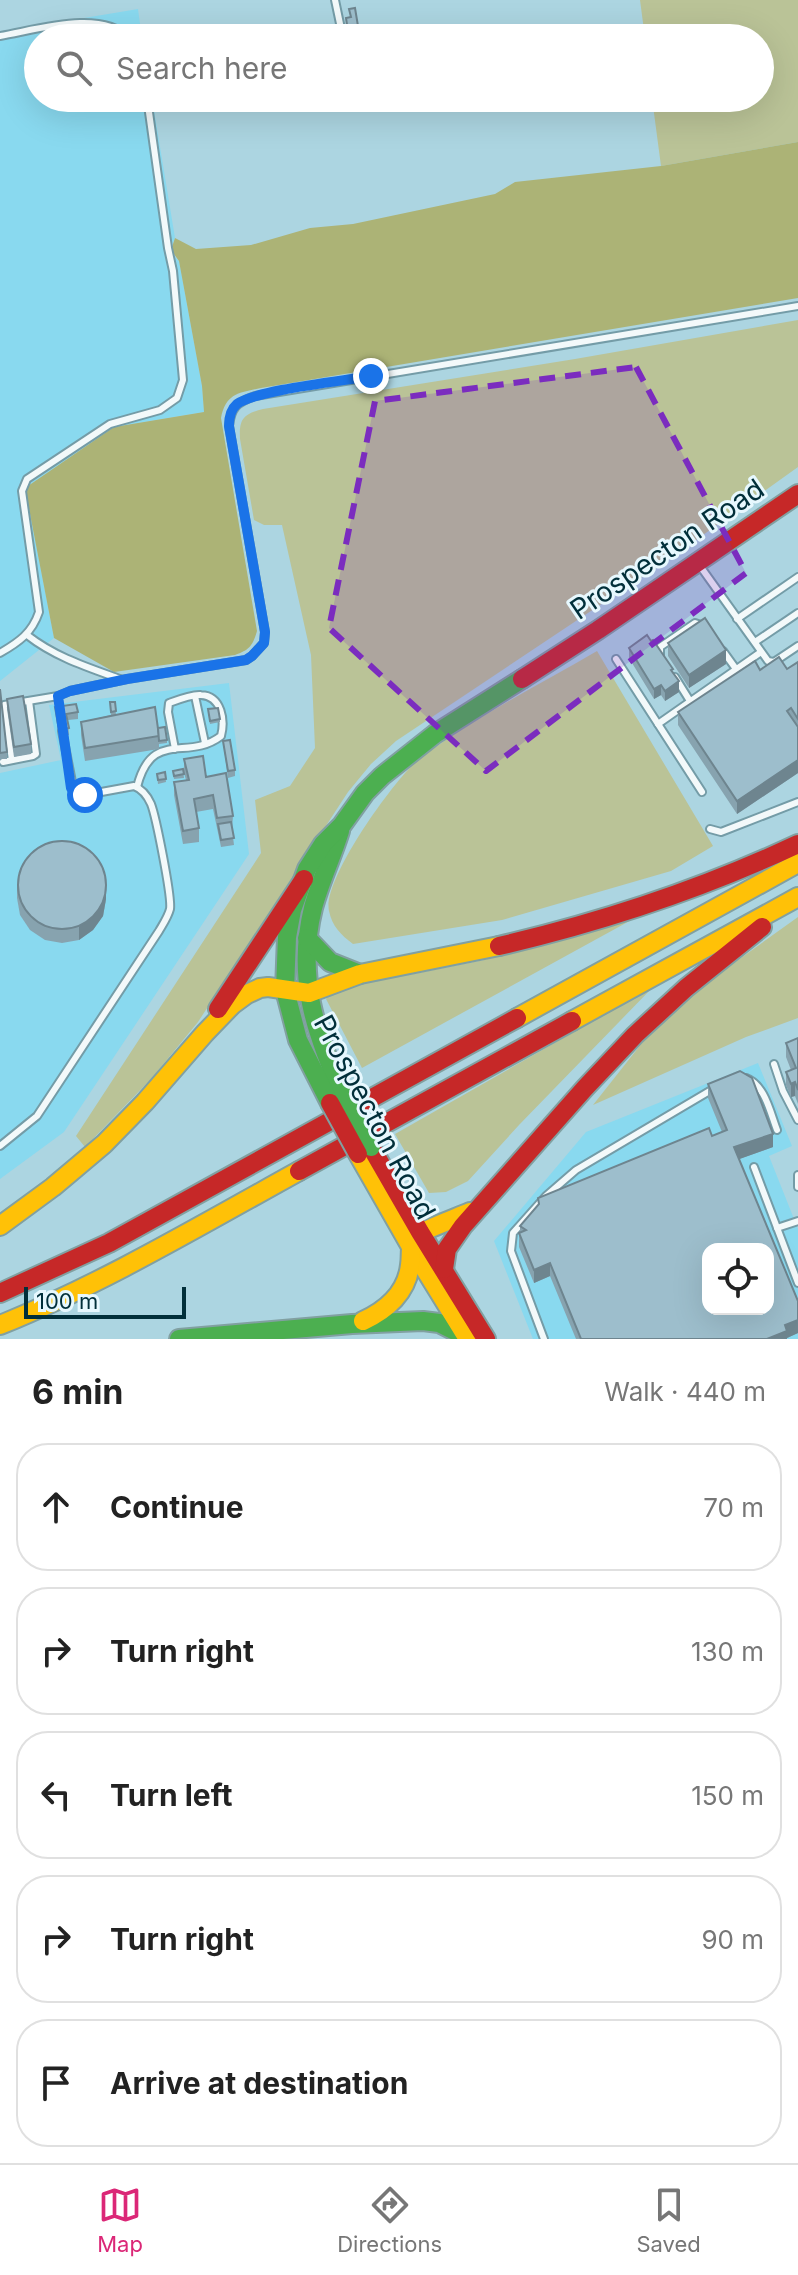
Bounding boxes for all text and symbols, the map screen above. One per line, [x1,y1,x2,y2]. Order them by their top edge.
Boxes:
search box [24,24,774,112]
icon: search [52,46,96,90]
text: Search here [116,50,288,86]
route end [353,358,389,394]
street label: Prospecton Road [564,472,770,626]
route start [67,777,103,813]
street label: Prospecton Road [307,1009,443,1225]
map controls [702,1243,774,1315]
button: locate [702,1243,774,1315]
scale bar [24,1283,186,1319]
text: 100 m [36,1288,98,1314]
text: 6 min [32,1371,124,1412]
text: Walk · 440 m [604,1376,766,1407]
icon: ahead [34,1485,78,1529]
text: Continue [110,1489,244,1525]
text: 70 m [703,1492,764,1523]
icon: right [34,1629,78,1673]
text: Turn right [110,1633,254,1669]
text: 130 m [691,1636,764,1667]
icon: left [34,1773,78,1817]
text: Turn left [110,1777,232,1813]
text: 150 m [691,1780,764,1811]
icon: right [34,1917,78,1961]
text: Turn right [110,1921,254,1957]
text: 90 m [701,1924,764,1955]
icon: arrive [34,2061,78,2105]
text: Arrive at destination [110,2065,408,2101]
tab: Map [97,2183,143,2257]
tab: Directions [337,2183,442,2257]
tab: Saved [636,2183,701,2257]

